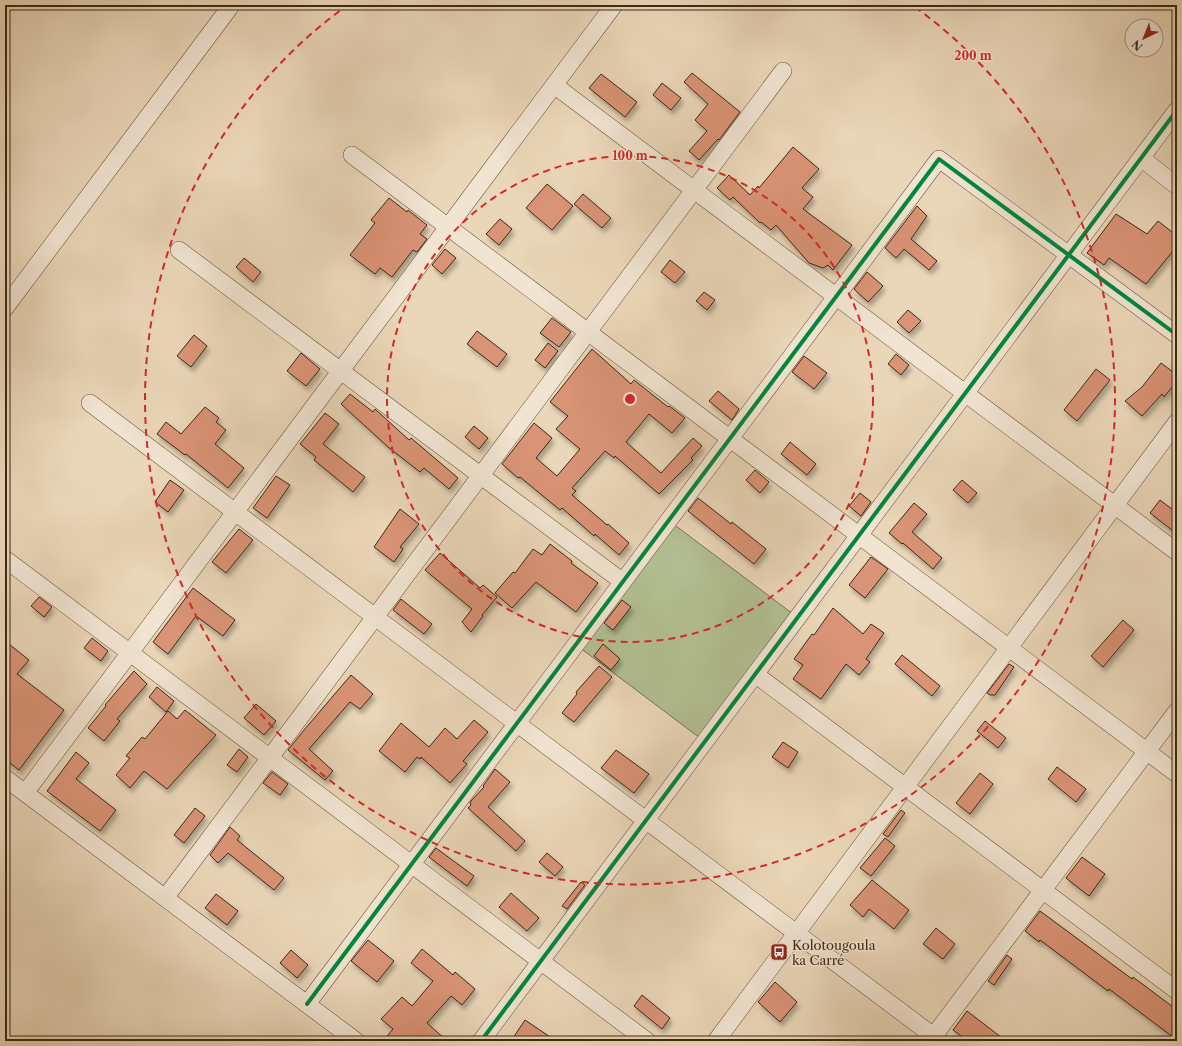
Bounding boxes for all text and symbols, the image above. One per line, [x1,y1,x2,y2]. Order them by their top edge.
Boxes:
north arrow [1124,18,1164,58]
text: N [1129,37,1145,54]
text: 200 m [954,48,992,63]
text: 100 m [612,148,648,163]
centre of rings [623,392,637,406]
place label: Kolotougoula ka Carré [792,937,876,968]
bus stop icon: Kolotougoula ka Carré [769,942,789,962]

